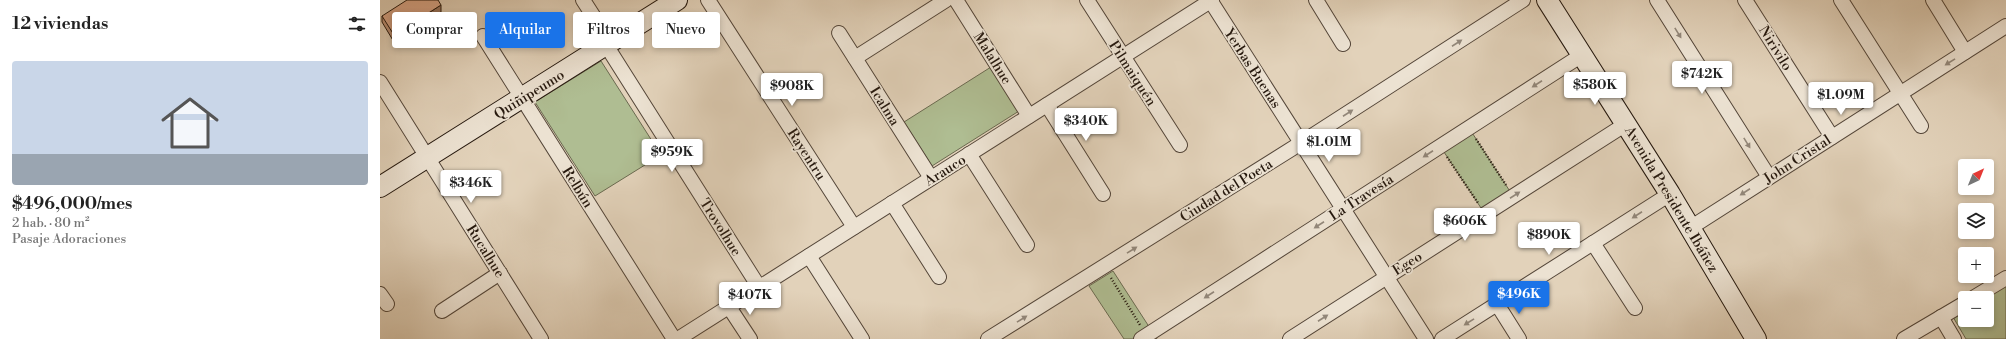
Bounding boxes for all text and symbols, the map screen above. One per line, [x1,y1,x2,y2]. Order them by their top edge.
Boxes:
chip: Comprar [392,12,477,48]
chip: Alquilar [485,12,565,48]
chip: Filtros [573,12,644,48]
chip: Nuevo [652,12,720,48]
text: 12 viviendas [12,13,108,35]
icon: filters [346,13,368,35]
street label: Nirivilo [1754,23,1796,74]
street label: Yerbas Buenas [1219,24,1285,112]
one-way arrow [1674,27,1681,39]
street label: Malalhue [969,29,1015,88]
street label: Pilmaiquén [1104,37,1160,110]
one-way arrow [1451,39,1463,46]
one-way arrow [1944,58,1955,66]
pin: $742K [1674,61,1730,95]
street label: Quiñipeumo [491,66,568,124]
text: $742K [1681,66,1723,82]
pin: $580K [1567,72,1623,106]
pin: $908K [764,73,820,107]
text: $580K [1573,77,1617,93]
text: $908K [770,78,814,94]
one-way arrow [1532,80,1542,88]
pin: $1.09M [1808,82,1874,116]
street label: Icalma [865,84,904,130]
icon: home [154,87,226,159]
text: $1.09M [1817,87,1865,103]
pin: $340K [1058,108,1114,142]
one-way arrow [1343,109,1353,117]
text: $340K [1064,113,1108,129]
street label: Avenida Presidente Ibáñez [1620,122,1722,276]
street label: Rayentru [783,125,830,184]
pin: $1.01M [1296,129,1362,163]
street label: John Cristal [1760,131,1835,189]
text: $1.01M [1307,134,1351,150]
one-way arrow [1744,137,1751,148]
pin: $959K [644,139,700,173]
text: $959K [651,144,693,160]
street label: Arauco [921,151,970,191]
one-way arrow [1422,151,1434,158]
street label: Ciudad del Poeta [1177,155,1277,227]
north arrow [1958,159,1994,195]
map controls [1958,159,1994,327]
street label: Relbún [558,164,597,212]
pin: $346K [443,170,499,204]
street label: La Travesía [1326,170,1398,225]
text: $346K [449,175,493,191]
one-way arrow [1740,188,1751,196]
one-way arrow [1509,191,1520,199]
text: $496,000/mes [12,193,132,215]
street label: Trovolhue [695,195,745,260]
button: layers [1958,203,1994,239]
pin: $606K [1437,208,1493,242]
one-way arrow [1632,211,1642,219]
text: $606K [1443,213,1487,229]
text: 2 hab. · 80 m² [12,215,89,231]
one-way arrow [1314,221,1324,229]
street label: Rucalhue [462,222,509,281]
pin: $890K [1521,222,1577,256]
text: $890K [1527,227,1571,243]
text: Pasaje Adoraciones [12,231,126,247]
one-way arrow [1127,246,1137,254]
button: + [1958,247,1994,283]
street label: Egeo [1389,248,1426,280]
pin: $496K [1491,281,1547,315]
pin: $407K [722,282,778,316]
text: $496K [1497,286,1541,302]
text: $407K [728,287,772,303]
one-way arrow [1204,291,1214,299]
button: − [1958,291,1994,327]
one-way arrow [1317,314,1328,322]
one-way arrow [1017,315,1027,323]
one-way arrow [1463,319,1474,326]

